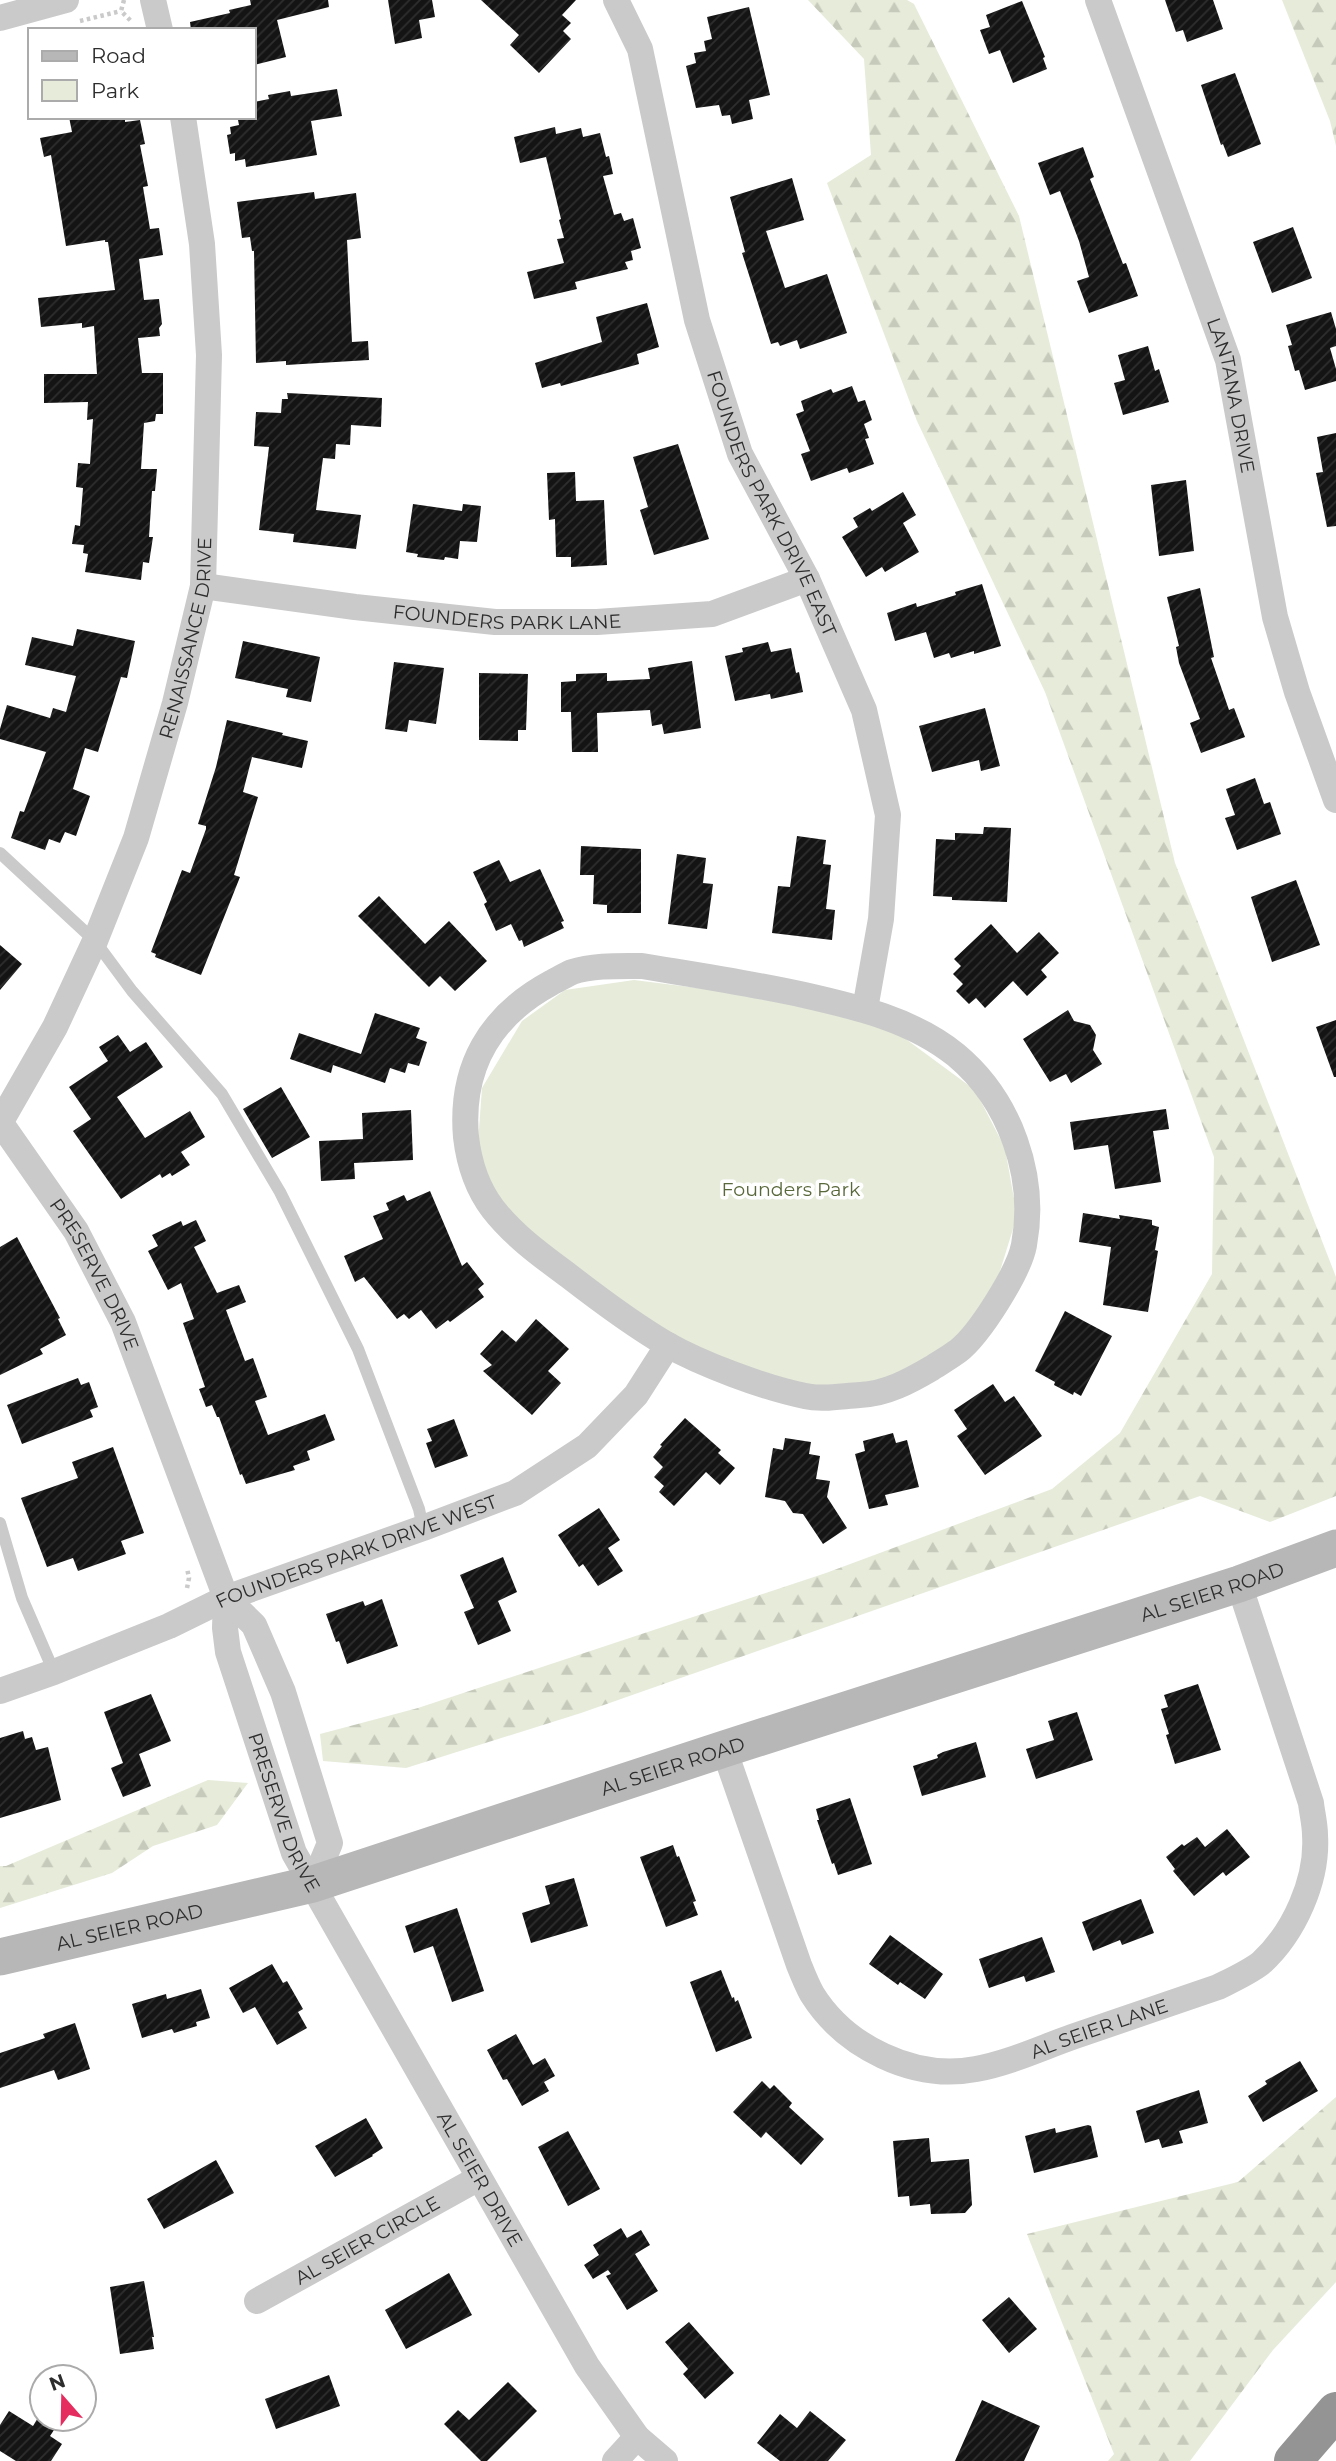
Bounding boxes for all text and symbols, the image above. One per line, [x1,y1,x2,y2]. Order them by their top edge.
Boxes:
legend [28,28,256,119]
text: Road [91,43,146,68]
text: Park [91,78,139,103]
street label: LANTANA DRIVE [1202,315,1260,475]
street label: FOUNDERS PARK DRIVE EAST [702,367,842,640]
street label: RENAISSANCE DRIVE [154,537,216,741]
street label: FOUNDERS PARK LANE [392,600,622,634]
park label: Founders Park [722,1178,861,1201]
street label: PRESERVE DRIVE [45,1194,144,1354]
street label: FOUNDERS PARK DRIVE WEST [212,1489,500,1613]
street label: AL SEIER ROAD [1137,1557,1287,1626]
street label: PRESERVE DRIVE [244,1729,325,1896]
street label: AL SEIER ROAD [598,1732,748,1800]
street label: AL SEIER ROAD [54,1899,205,1955]
street label: AL SEIER LANE [1027,1994,1171,2063]
street label: AL SEIER DRIVE [432,2107,528,2251]
street label: AL SEIER CIRCLE [291,2191,444,2289]
north arrow [28,2363,98,2433]
text: N [46,2369,69,2396]

